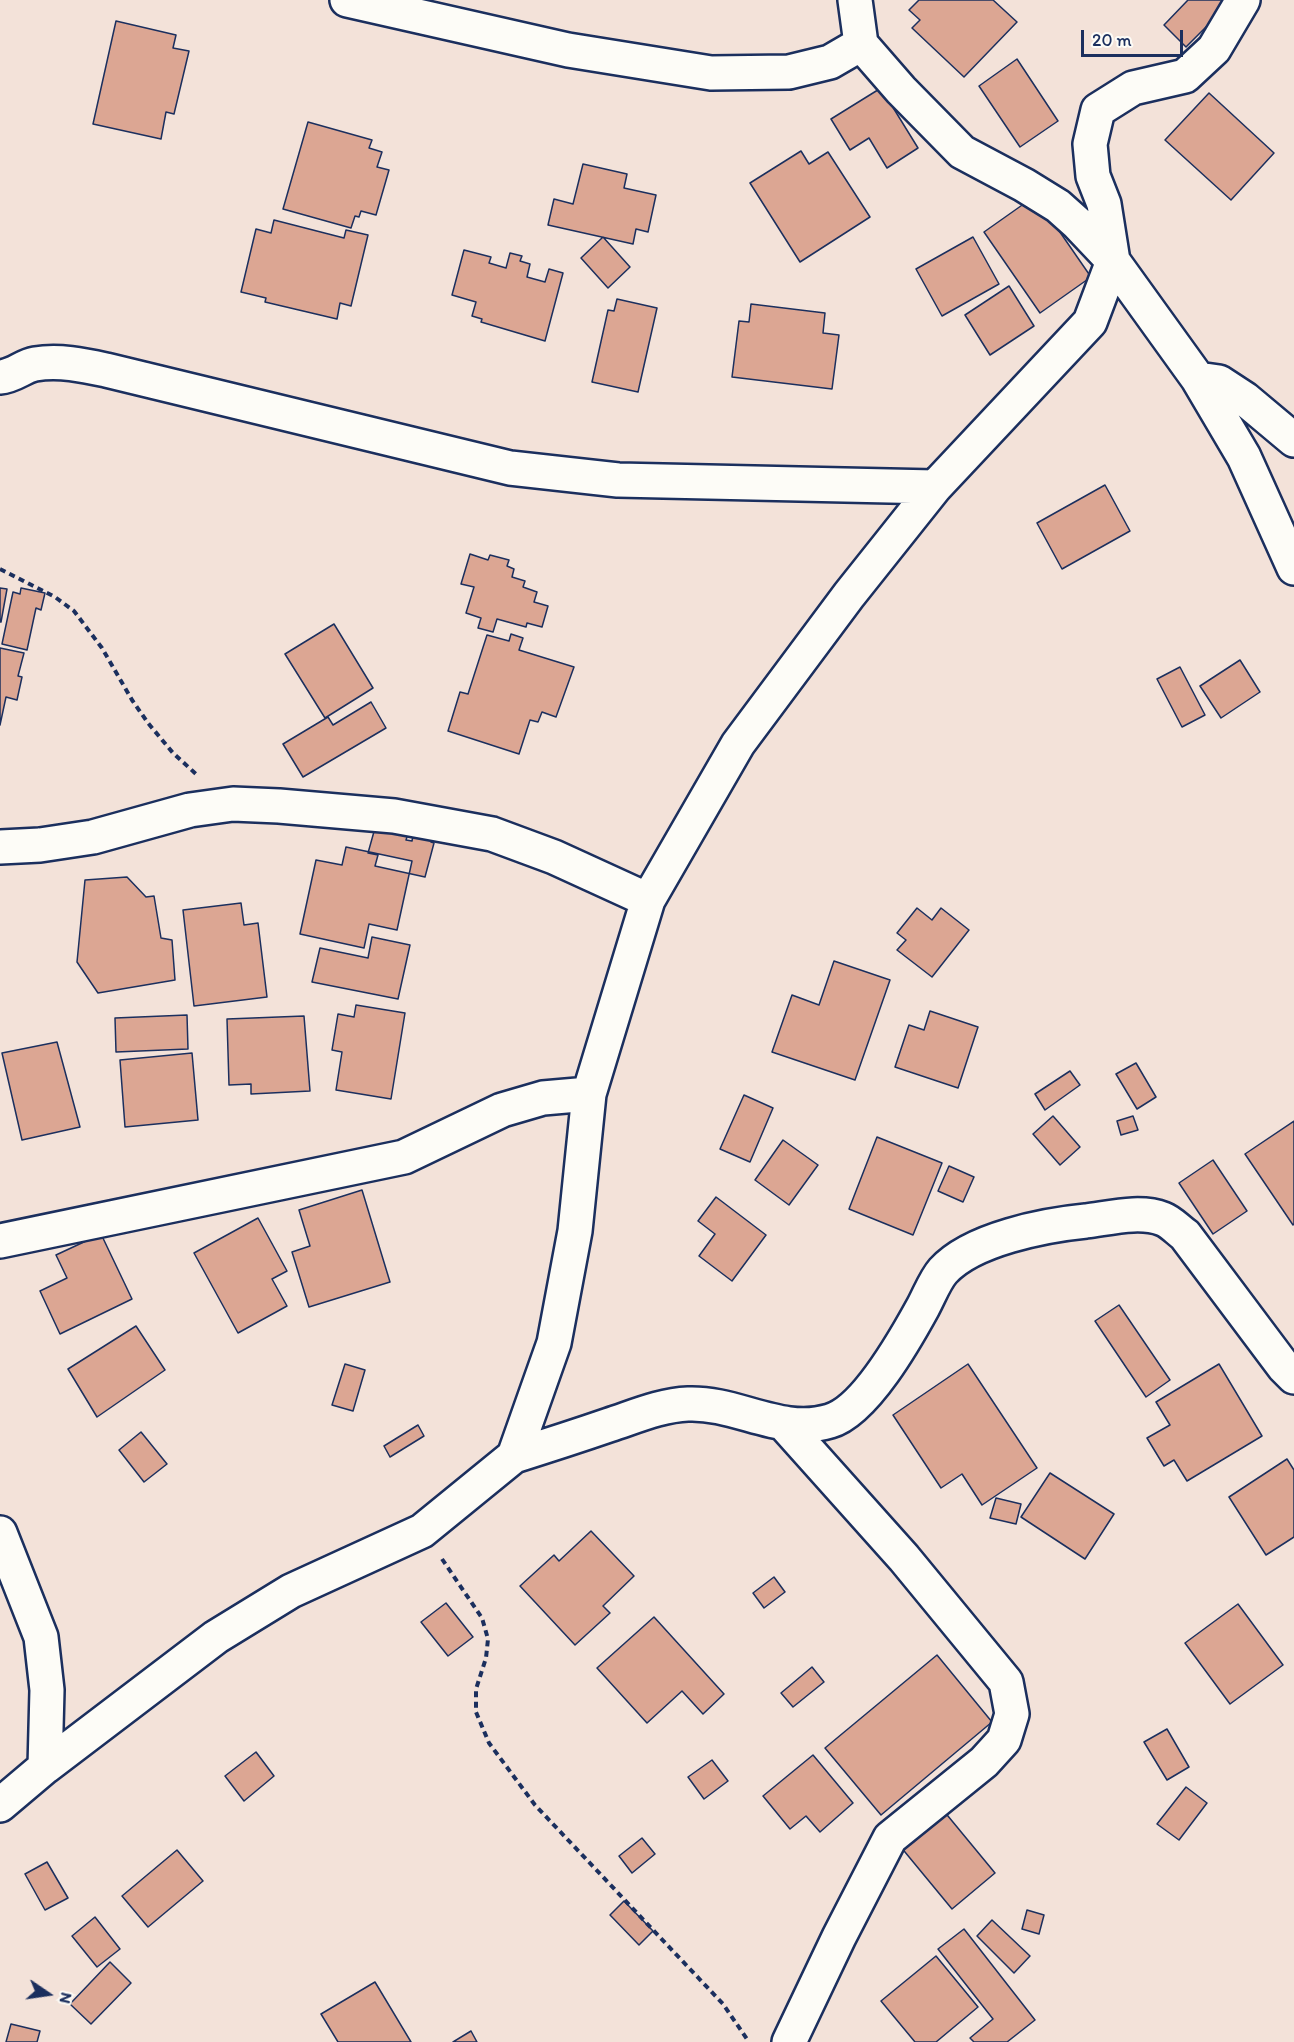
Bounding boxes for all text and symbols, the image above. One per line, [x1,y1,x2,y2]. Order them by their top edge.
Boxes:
scale bar [1084,18,1186,56]
text: 20 m [1092,29,1132,51]
north arrow [18,1964,78,2024]
text: N [56,1991,76,2006]

